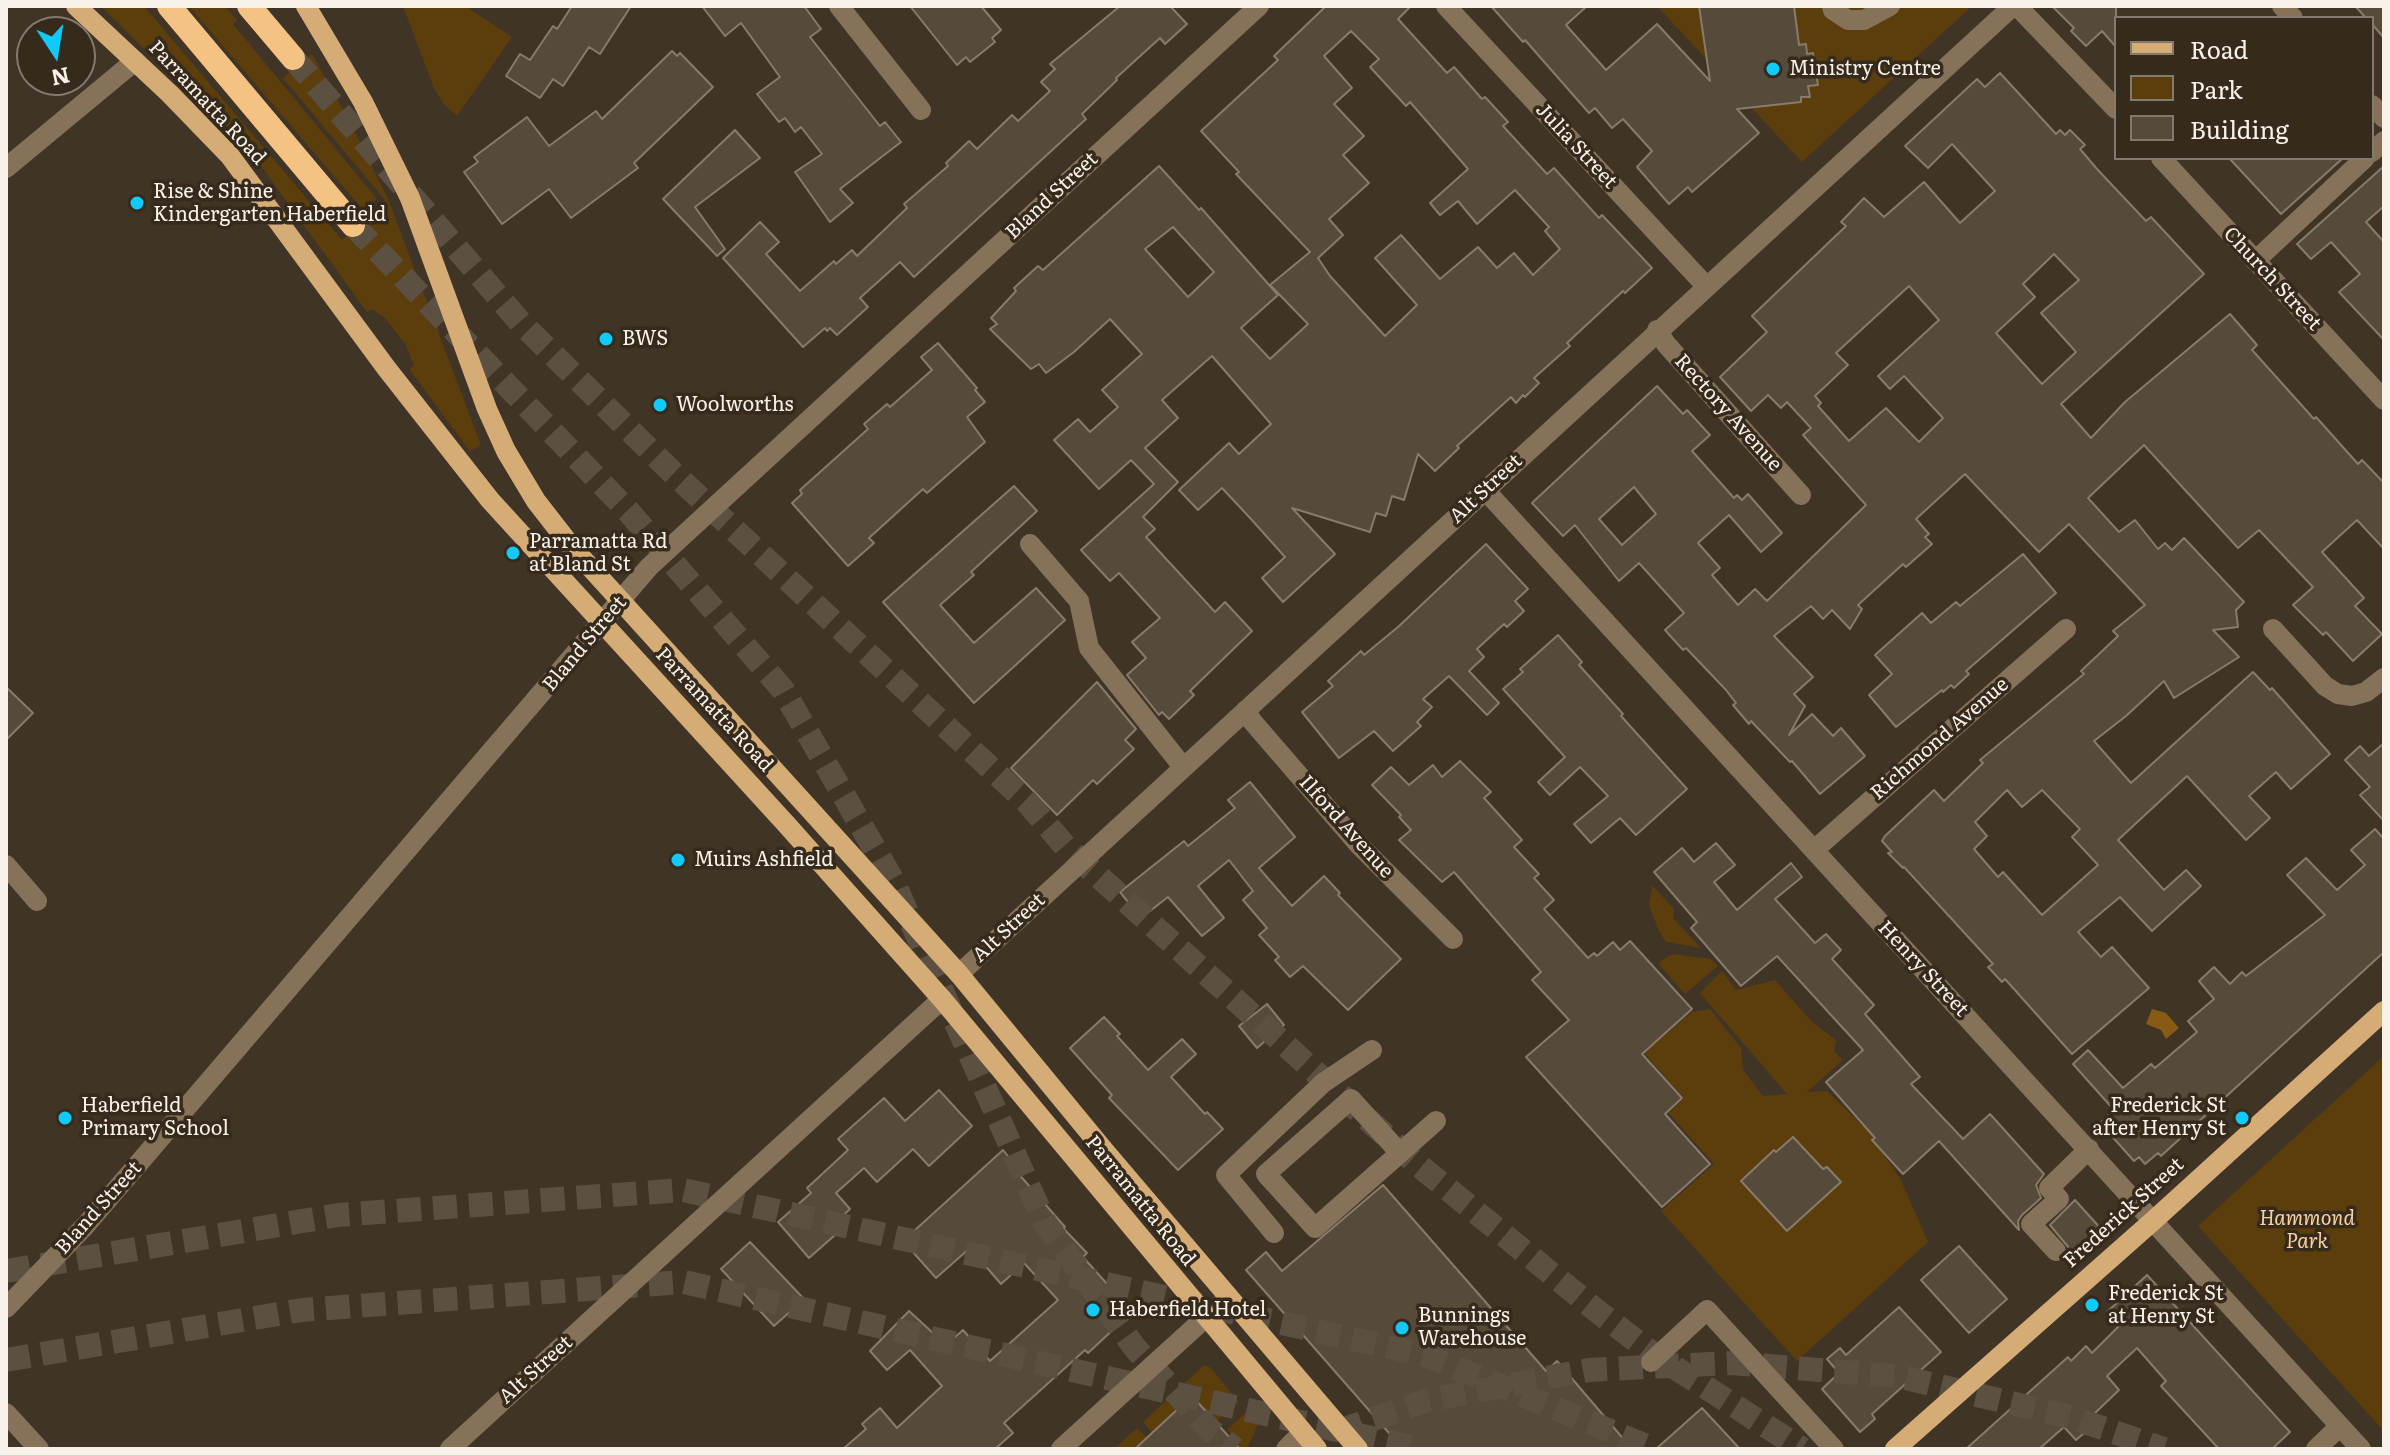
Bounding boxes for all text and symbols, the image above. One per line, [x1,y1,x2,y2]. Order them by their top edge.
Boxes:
north arrow [16,16,96,96]
legend [2114,16,2374,160]
text: Road [2190,31,2248,66]
street label: Parramatta Road [143,36,271,170]
place label: Ministry Centre [1789,57,1941,81]
text: N [48,60,73,96]
marker: Ministry Centre [1764,60,1782,78]
text: Park [2190,71,2243,106]
street label: Julia Street [1530,98,1622,194]
text: Building [2190,111,2289,146]
street label: Bland Street [1001,147,1103,245]
place label: Rise & Shine Kindergarten Haberfield [153,180,386,227]
marker: Rise & Shine Kindergarten Haberfield [128,194,146,212]
street label: Church Street [2218,222,2326,336]
place label: BWS [622,327,668,351]
marker: BWS [597,330,615,348]
street label: Rectory Avenue [1669,350,1787,476]
place label: Woolworths [676,393,794,417]
marker: Woolworths [651,396,669,414]
street label: Alt Street [1445,449,1527,529]
place label: Parramatta Rd at Bland St [529,530,668,577]
marker: Parramatta Rd at Bland St [504,544,522,562]
street label: Bland Street [538,591,632,697]
street label: Parramatta Road [650,643,778,777]
street label: Richmond Avenue [1866,673,2014,805]
street label: Ilford Avenue [1294,771,1398,883]
place label: Muirs Ashfield [694,848,834,872]
marker: Muirs Ashfield [669,851,687,869]
street label: Alt Street [968,888,1050,968]
street label: Henry Street [1873,916,1973,1022]
place label: Haberfield Primary School [81,1094,229,1141]
place label: Frederick St after Henry St [2092,1094,2226,1141]
marker: Haberfield Primary School [56,1109,74,1127]
marker: Frederick St after Henry St [2233,1109,2251,1127]
street label: Parramatta Road [1080,1131,1200,1271]
street label: Frederick Street [2059,1153,2189,1273]
street label: Bland Street [51,1156,147,1260]
park label: Hammond Park [2259,1207,2355,1254]
place label: Frederick St at Henry St [2108,1282,2224,1329]
marker: Frederick St at Henry St [2083,1296,2101,1314]
place label: Haberfield Hotel [1109,1298,1266,1322]
marker: Haberfield Hotel [1084,1301,1102,1319]
place label: Bunnings Warehouse [1418,1304,1526,1351]
marker: Bunnings Warehouse [1393,1319,1411,1337]
street label: Alt Street [494,1331,578,1409]

